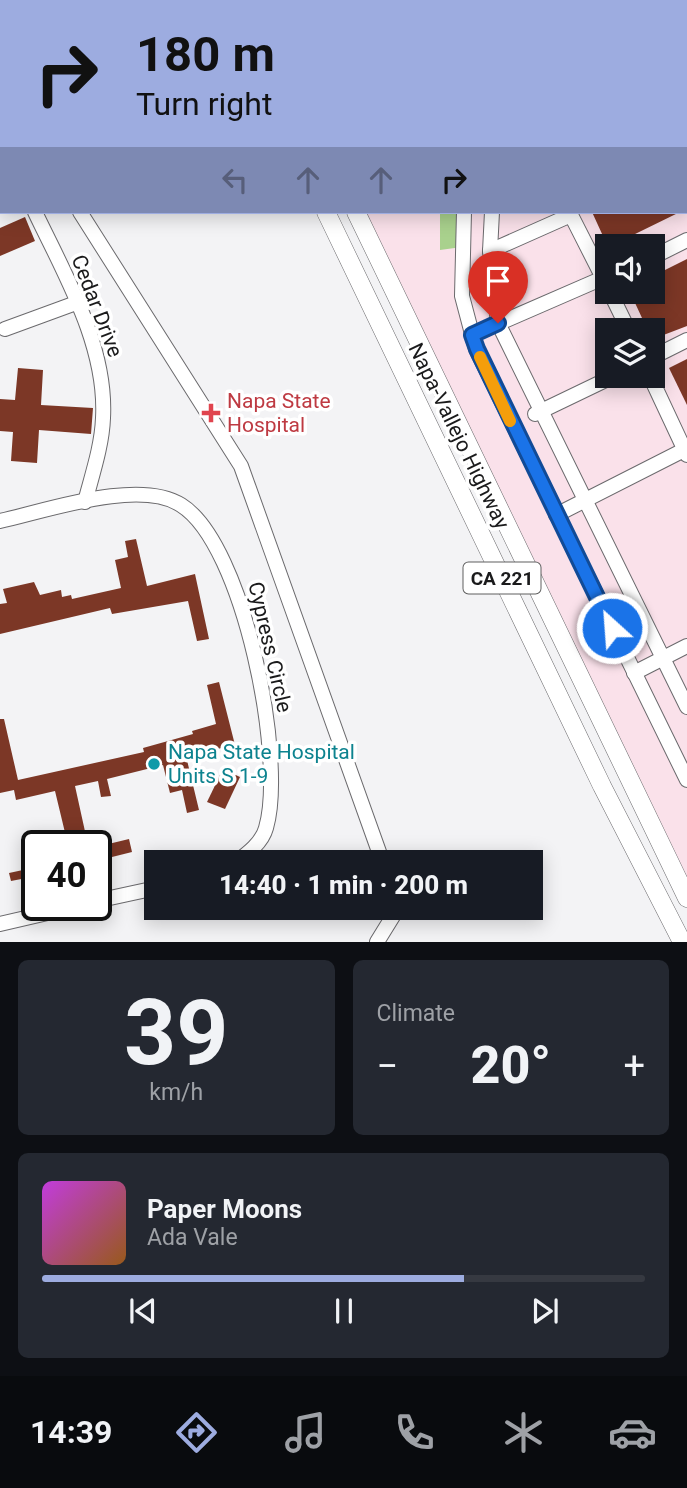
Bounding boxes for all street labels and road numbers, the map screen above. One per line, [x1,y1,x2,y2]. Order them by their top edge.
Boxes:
street label: Cedar Drive [67,251,127,361]
street label: Napa-Vallejo Highway [404,339,514,533]
road number: CA 221 [463,562,540,594]
street label: Cypress Circle [243,579,297,715]

